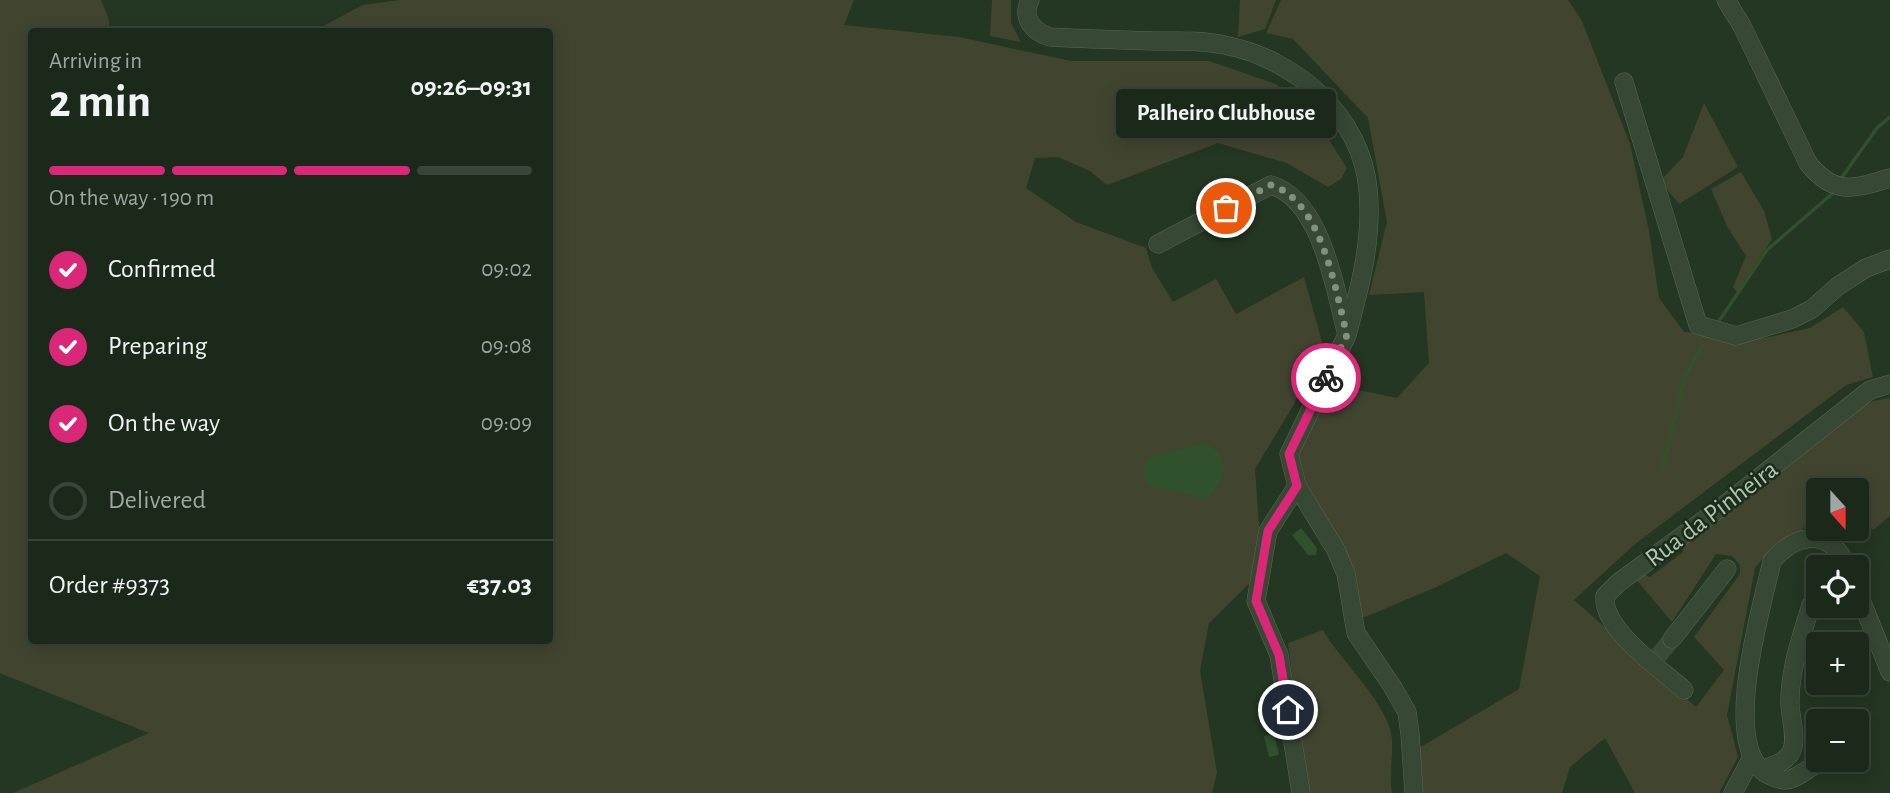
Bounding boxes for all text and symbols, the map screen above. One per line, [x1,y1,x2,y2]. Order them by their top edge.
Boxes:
text: Arriving in [49,50,142,73]
text: 09:26–09:31 [411,74,532,100]
text: 2 min [49,79,151,125]
callout: Palheiro Clubhouse [1116,89,1336,138]
text: Palheiro Clubhouse [1137,102,1315,125]
pin [1196,178,1256,238]
text: On the way · 190 m [49,187,214,210]
icon: bag [1207,189,1245,227]
icon: check [49,251,87,289]
text: Confirmed [108,256,216,282]
text: 09:02 [481,258,532,281]
icon: check [49,328,87,366]
text: Preparing [108,333,207,359]
text: 09:08 [481,335,532,358]
courier [1291,343,1361,413]
icon: bike [1307,359,1345,397]
icon: check [49,405,87,443]
text: On the way [108,410,220,436]
text: 09:09 [481,412,532,435]
street label: Rua da Pinheira [1641,456,1783,572]
north arrow [1806,478,1869,541]
map controls [1806,478,1869,772]
text: Delivered [108,487,206,513]
button: locate [1806,555,1869,618]
text: Order #9373 [49,572,170,598]
text: €37.03 [467,572,532,598]
button: + [1806,632,1869,695]
pin [1258,680,1318,740]
icon: home [1269,691,1307,729]
button: − [1806,709,1869,772]

